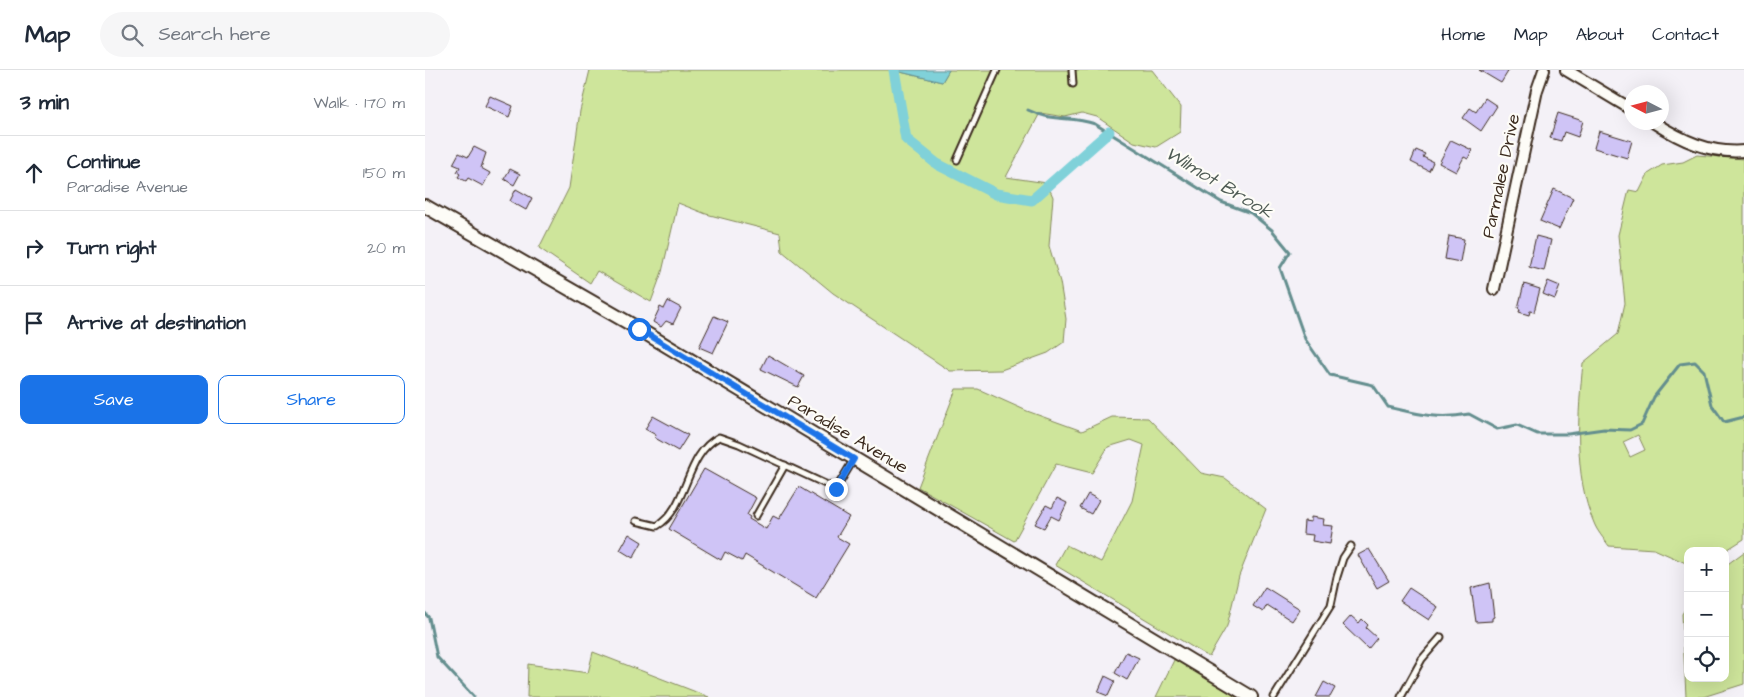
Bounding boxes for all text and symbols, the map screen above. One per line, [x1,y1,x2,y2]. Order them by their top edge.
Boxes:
search box [100,12,450,57]
text: Map [25,18,70,52]
icon: search [118,21,146,49]
text: Search here [158,21,271,48]
text: Home [1441,22,1486,47]
text: Map [1514,22,1548,47]
text: About [1576,22,1624,47]
text: Contact [1652,22,1719,47]
north arrow [1624,85,1669,130]
text: 3 min [20,88,69,117]
text: Walk · 170 m [314,92,405,114]
street label: Parmalee Drive [1476,111,1526,241]
water label: Wilmot Brook [1160,140,1278,226]
text: Continue [67,149,141,176]
icon: ahead [20,159,48,187]
text: 150 m [363,162,405,184]
text: Paradise Avenue [67,176,188,198]
icon: right [20,234,48,262]
text: Turn right [67,235,156,262]
text: 20 m [367,237,405,259]
icon: arrive [20,309,48,337]
text: Arrive at destination [67,310,246,337]
route start [628,318,651,341]
button: Save [20,375,208,424]
button: Share [218,375,405,424]
street label: Paradise Avenue [783,388,913,480]
route end [825,478,848,501]
map controls [1684,547,1729,682]
button: + [1684,547,1729,592]
button: − [1684,592,1729,637]
button: locate [1684,637,1729,682]

